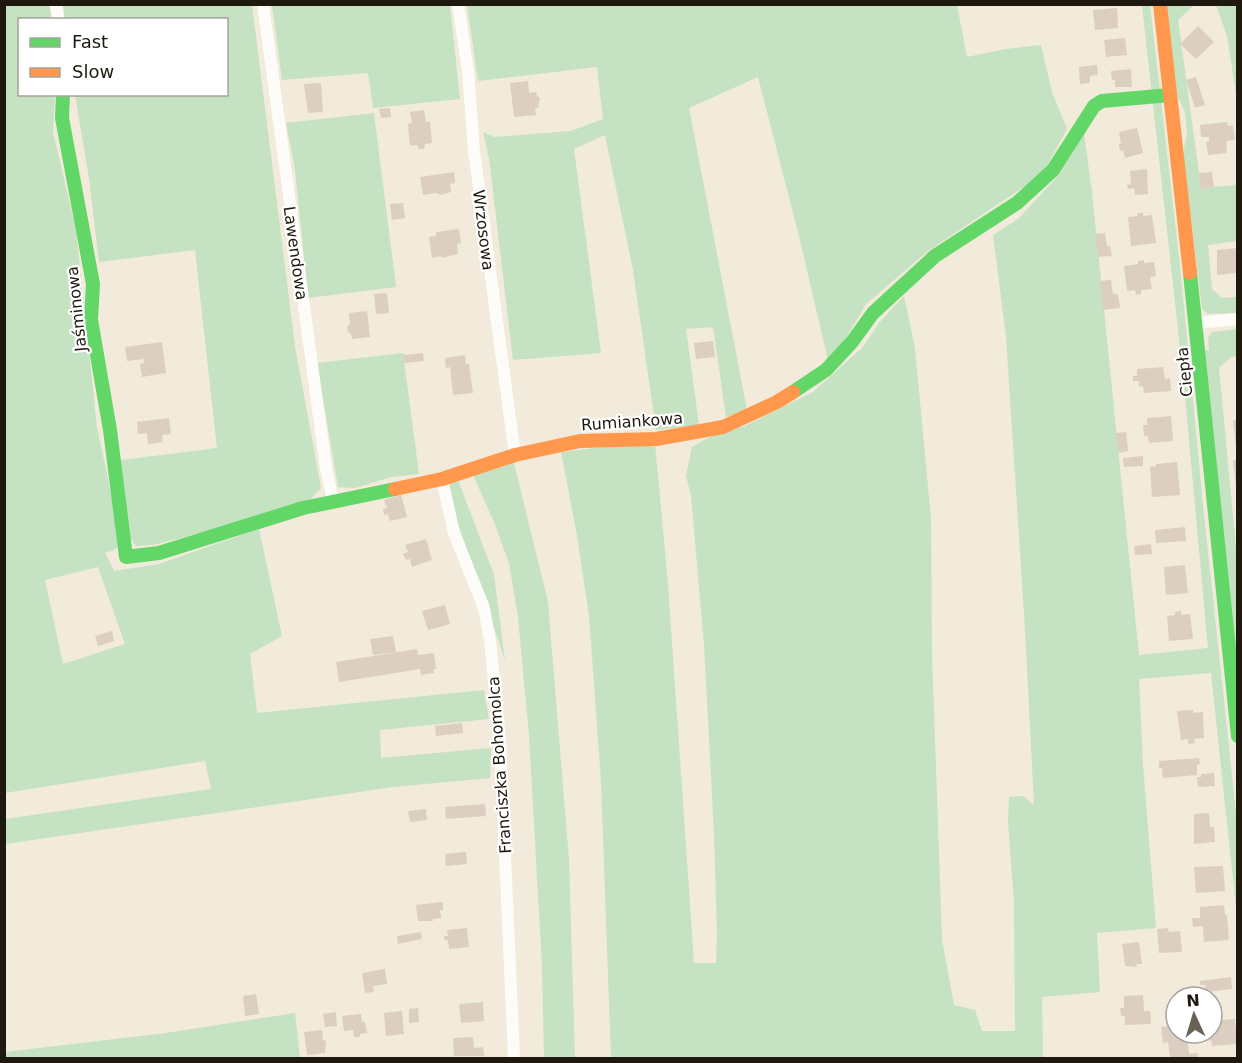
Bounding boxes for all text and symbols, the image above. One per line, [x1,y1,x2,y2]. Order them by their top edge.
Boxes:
legend [18,18,228,96]
text: Fast [72,31,108,52]
text: Slow [72,61,114,82]
street label: Wrzosowa [469,189,498,271]
street label: Lawendowa [280,205,311,301]
street label: Jaśminowa [63,265,91,354]
street label: Ciepła [1172,346,1197,398]
street label: Rumiankowa [581,408,684,435]
street label: Franciszka Bohomolca [484,676,515,854]
north arrow [1164,985,1224,1045]
text: N [1186,991,1200,1010]

